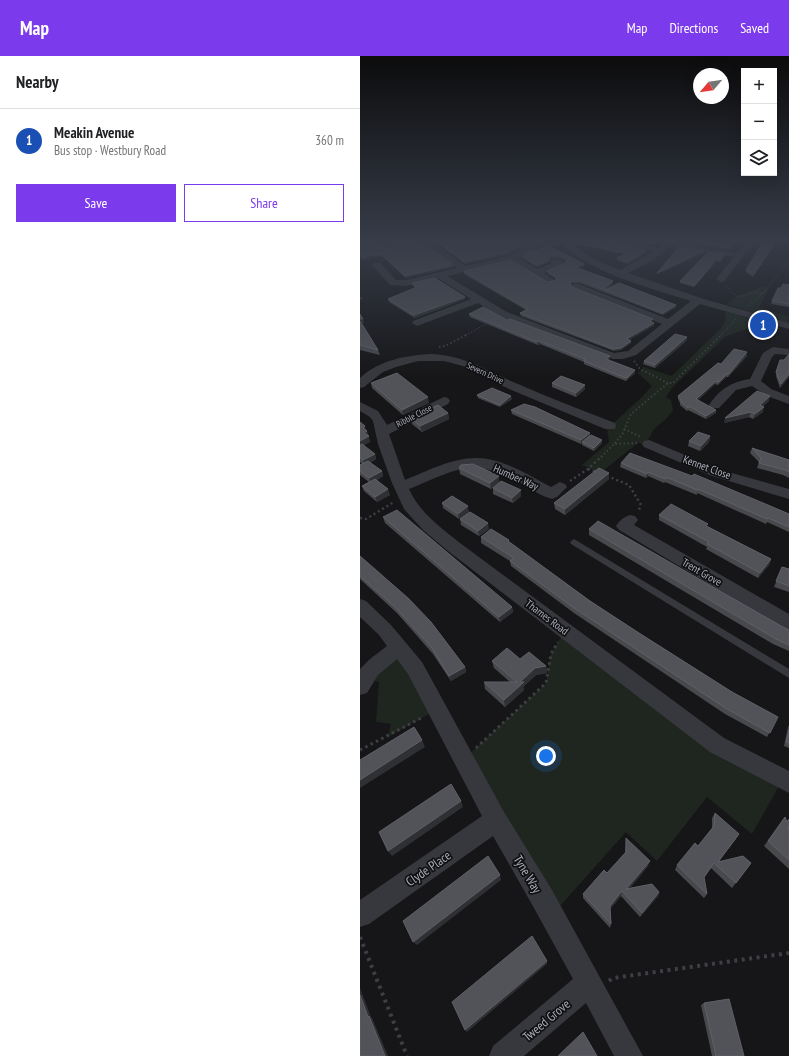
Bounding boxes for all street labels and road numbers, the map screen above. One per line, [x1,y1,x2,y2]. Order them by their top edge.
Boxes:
street label: Severn Drive [465,359,506,386]
street label: Ribble Close [394,402,434,429]
street label: Kennet Close [681,452,733,482]
street label: Humber Way [491,461,542,493]
street label: Trent Grove [680,555,725,589]
street label: Thames Road [523,596,572,638]
street label: Clyde Place [402,847,454,890]
street label: Tyne Way [510,852,546,896]
street label: Tweed Grove [519,996,574,1045]

